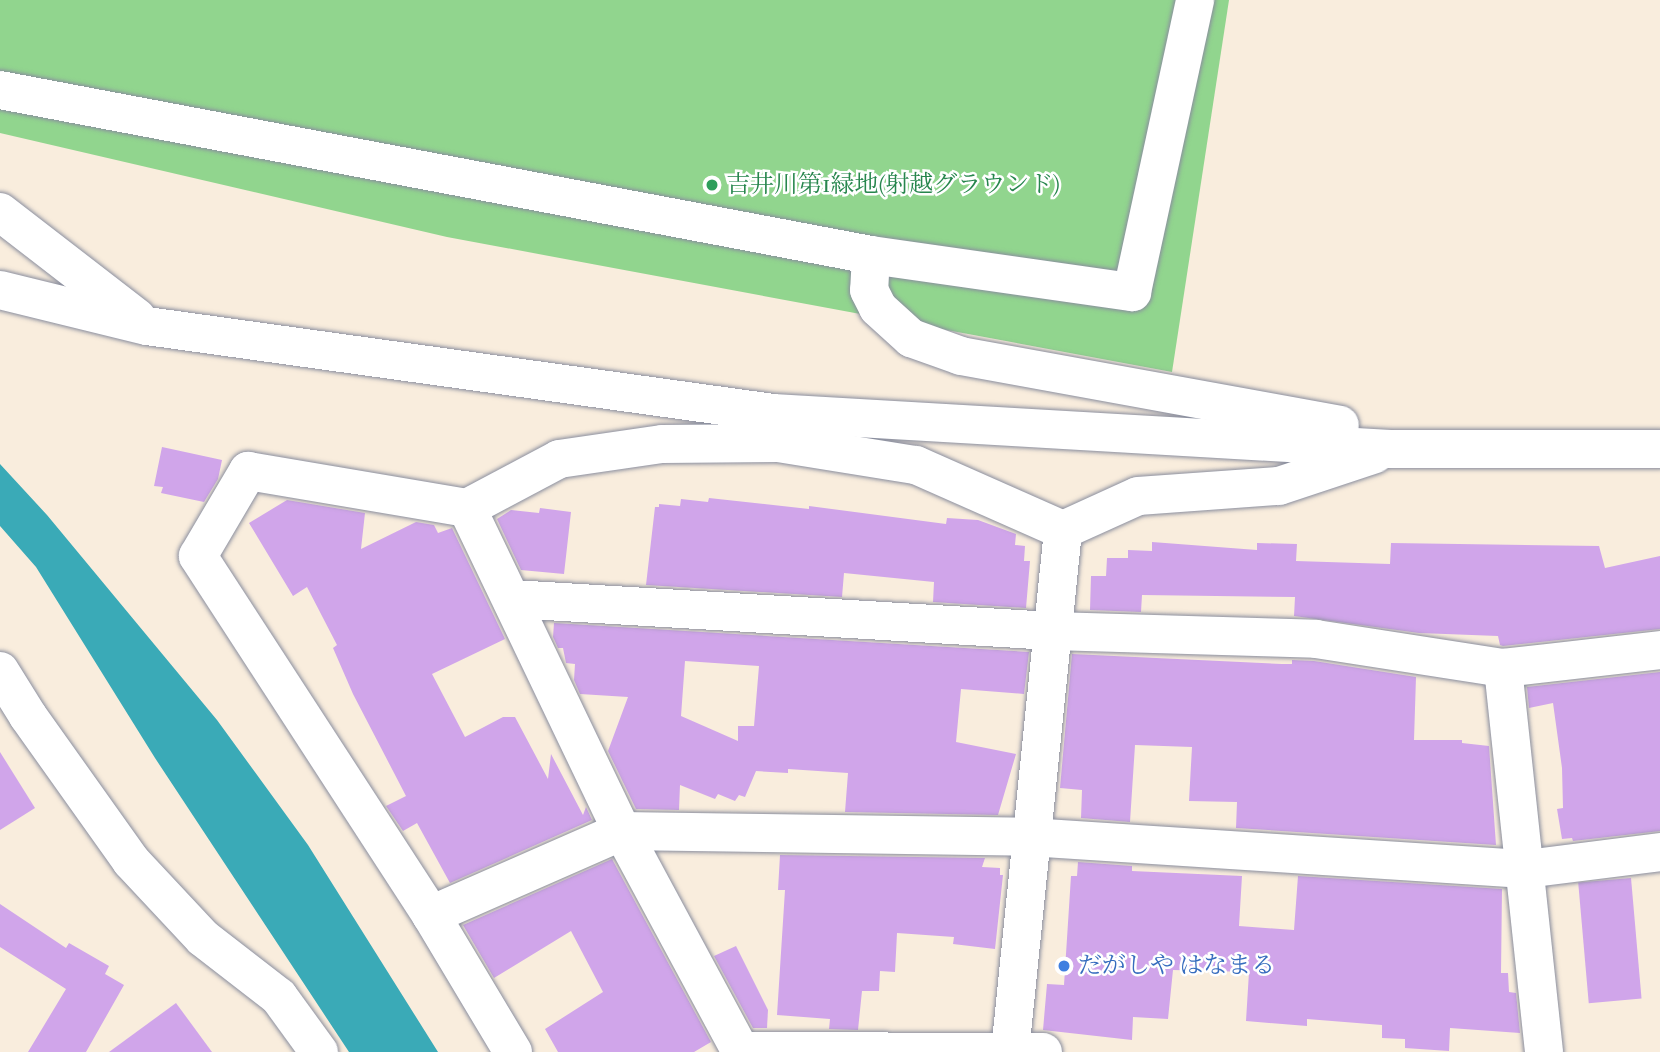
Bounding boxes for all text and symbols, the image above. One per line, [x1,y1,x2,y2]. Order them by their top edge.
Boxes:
place label: 吉井川第1緑地(射越グラウンド) [726,171,1060,199]
marker: 吉井川第1緑地(射越グラウンド) [704,177,720,193]
place label: だがしや はなまる [1078,952,1275,980]
marker: だがしや はなまる [1056,958,1072,974]

